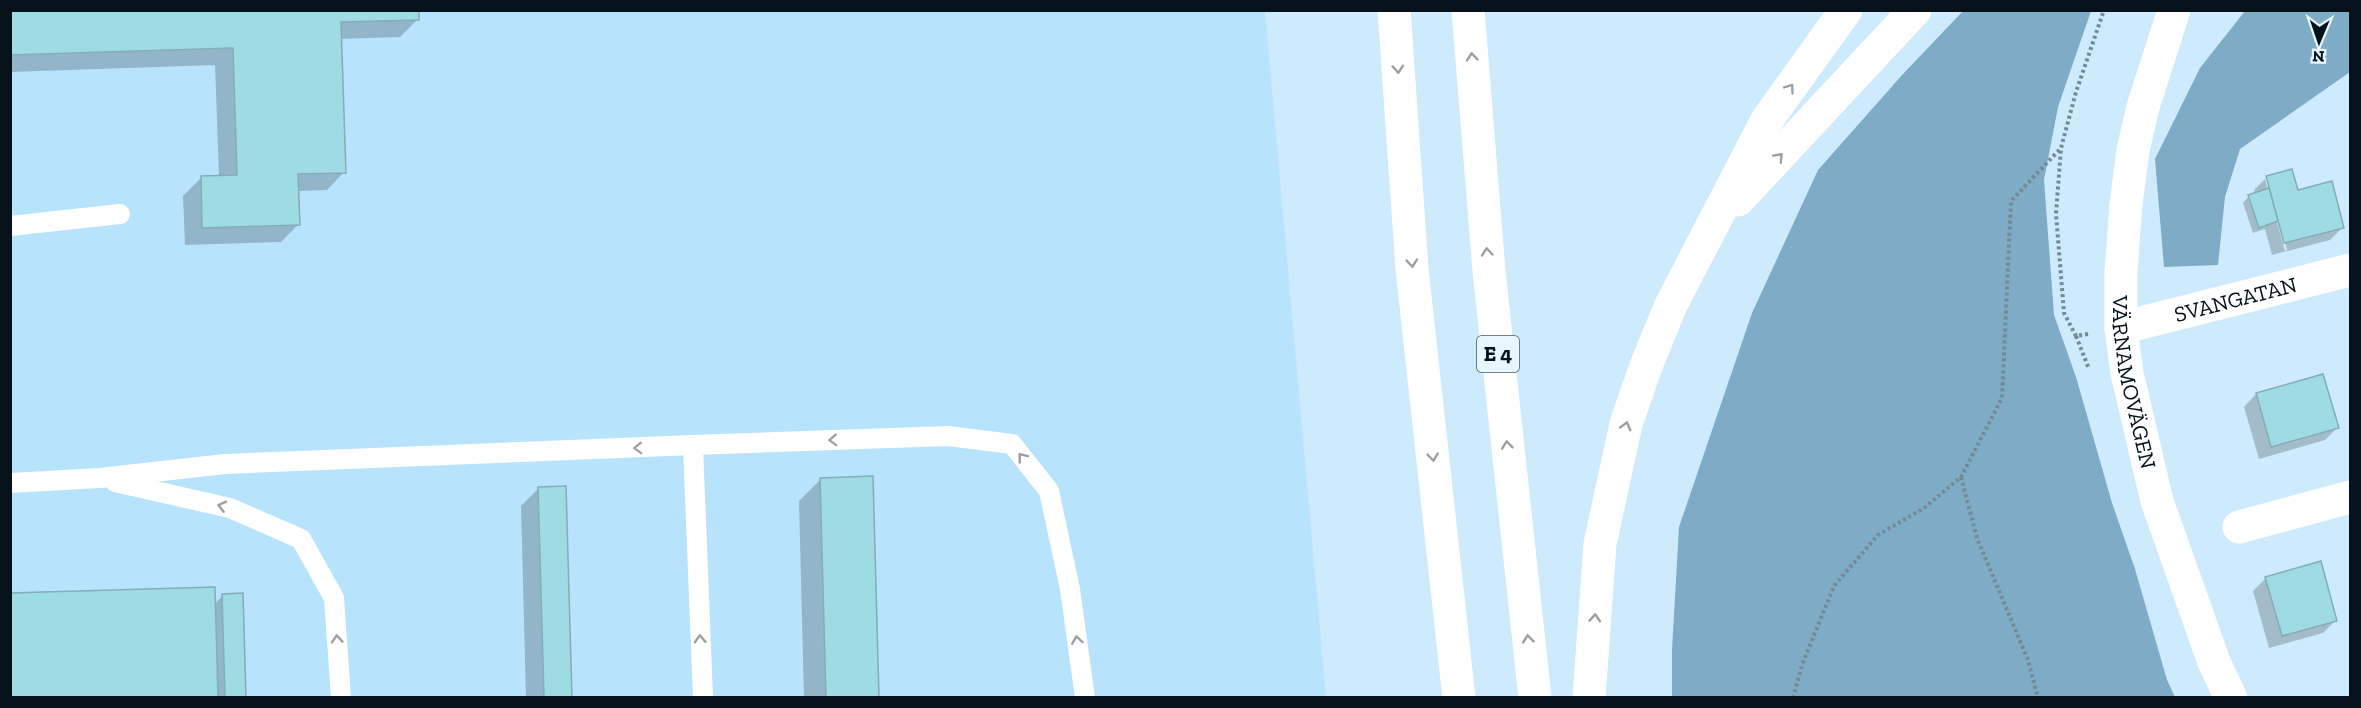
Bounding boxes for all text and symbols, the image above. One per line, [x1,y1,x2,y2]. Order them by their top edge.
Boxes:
north arrow [2289,12,2349,72]
text: N [2312,47,2325,66]
one-way arrow [1466,53,1479,62]
one-way arrow [1391,64,1404,73]
one-way arrow [1783,83,1794,94]
one-way arrow [1772,153,1783,163]
one-way arrow [1481,247,1494,256]
one-way arrow [1405,259,1418,268]
street label: SVANGATAN [2171,271,2300,328]
street label: VÄRNAMOVÄGEN [2106,294,2162,472]
road number: E 4 [1477,336,1519,372]
one-way arrow [1619,421,1631,432]
one-way arrow [829,434,838,446]
one-way arrow [634,441,643,454]
one-way arrow [1502,441,1514,450]
one-way arrow [1018,453,1029,464]
one-way arrow [1426,453,1439,462]
one-way arrow [217,500,227,513]
one-way arrow [1588,614,1601,623]
one-way arrow [331,635,344,644]
one-way arrow [694,635,707,644]
one-way arrow [1072,635,1084,644]
one-way arrow [1522,635,1535,644]

